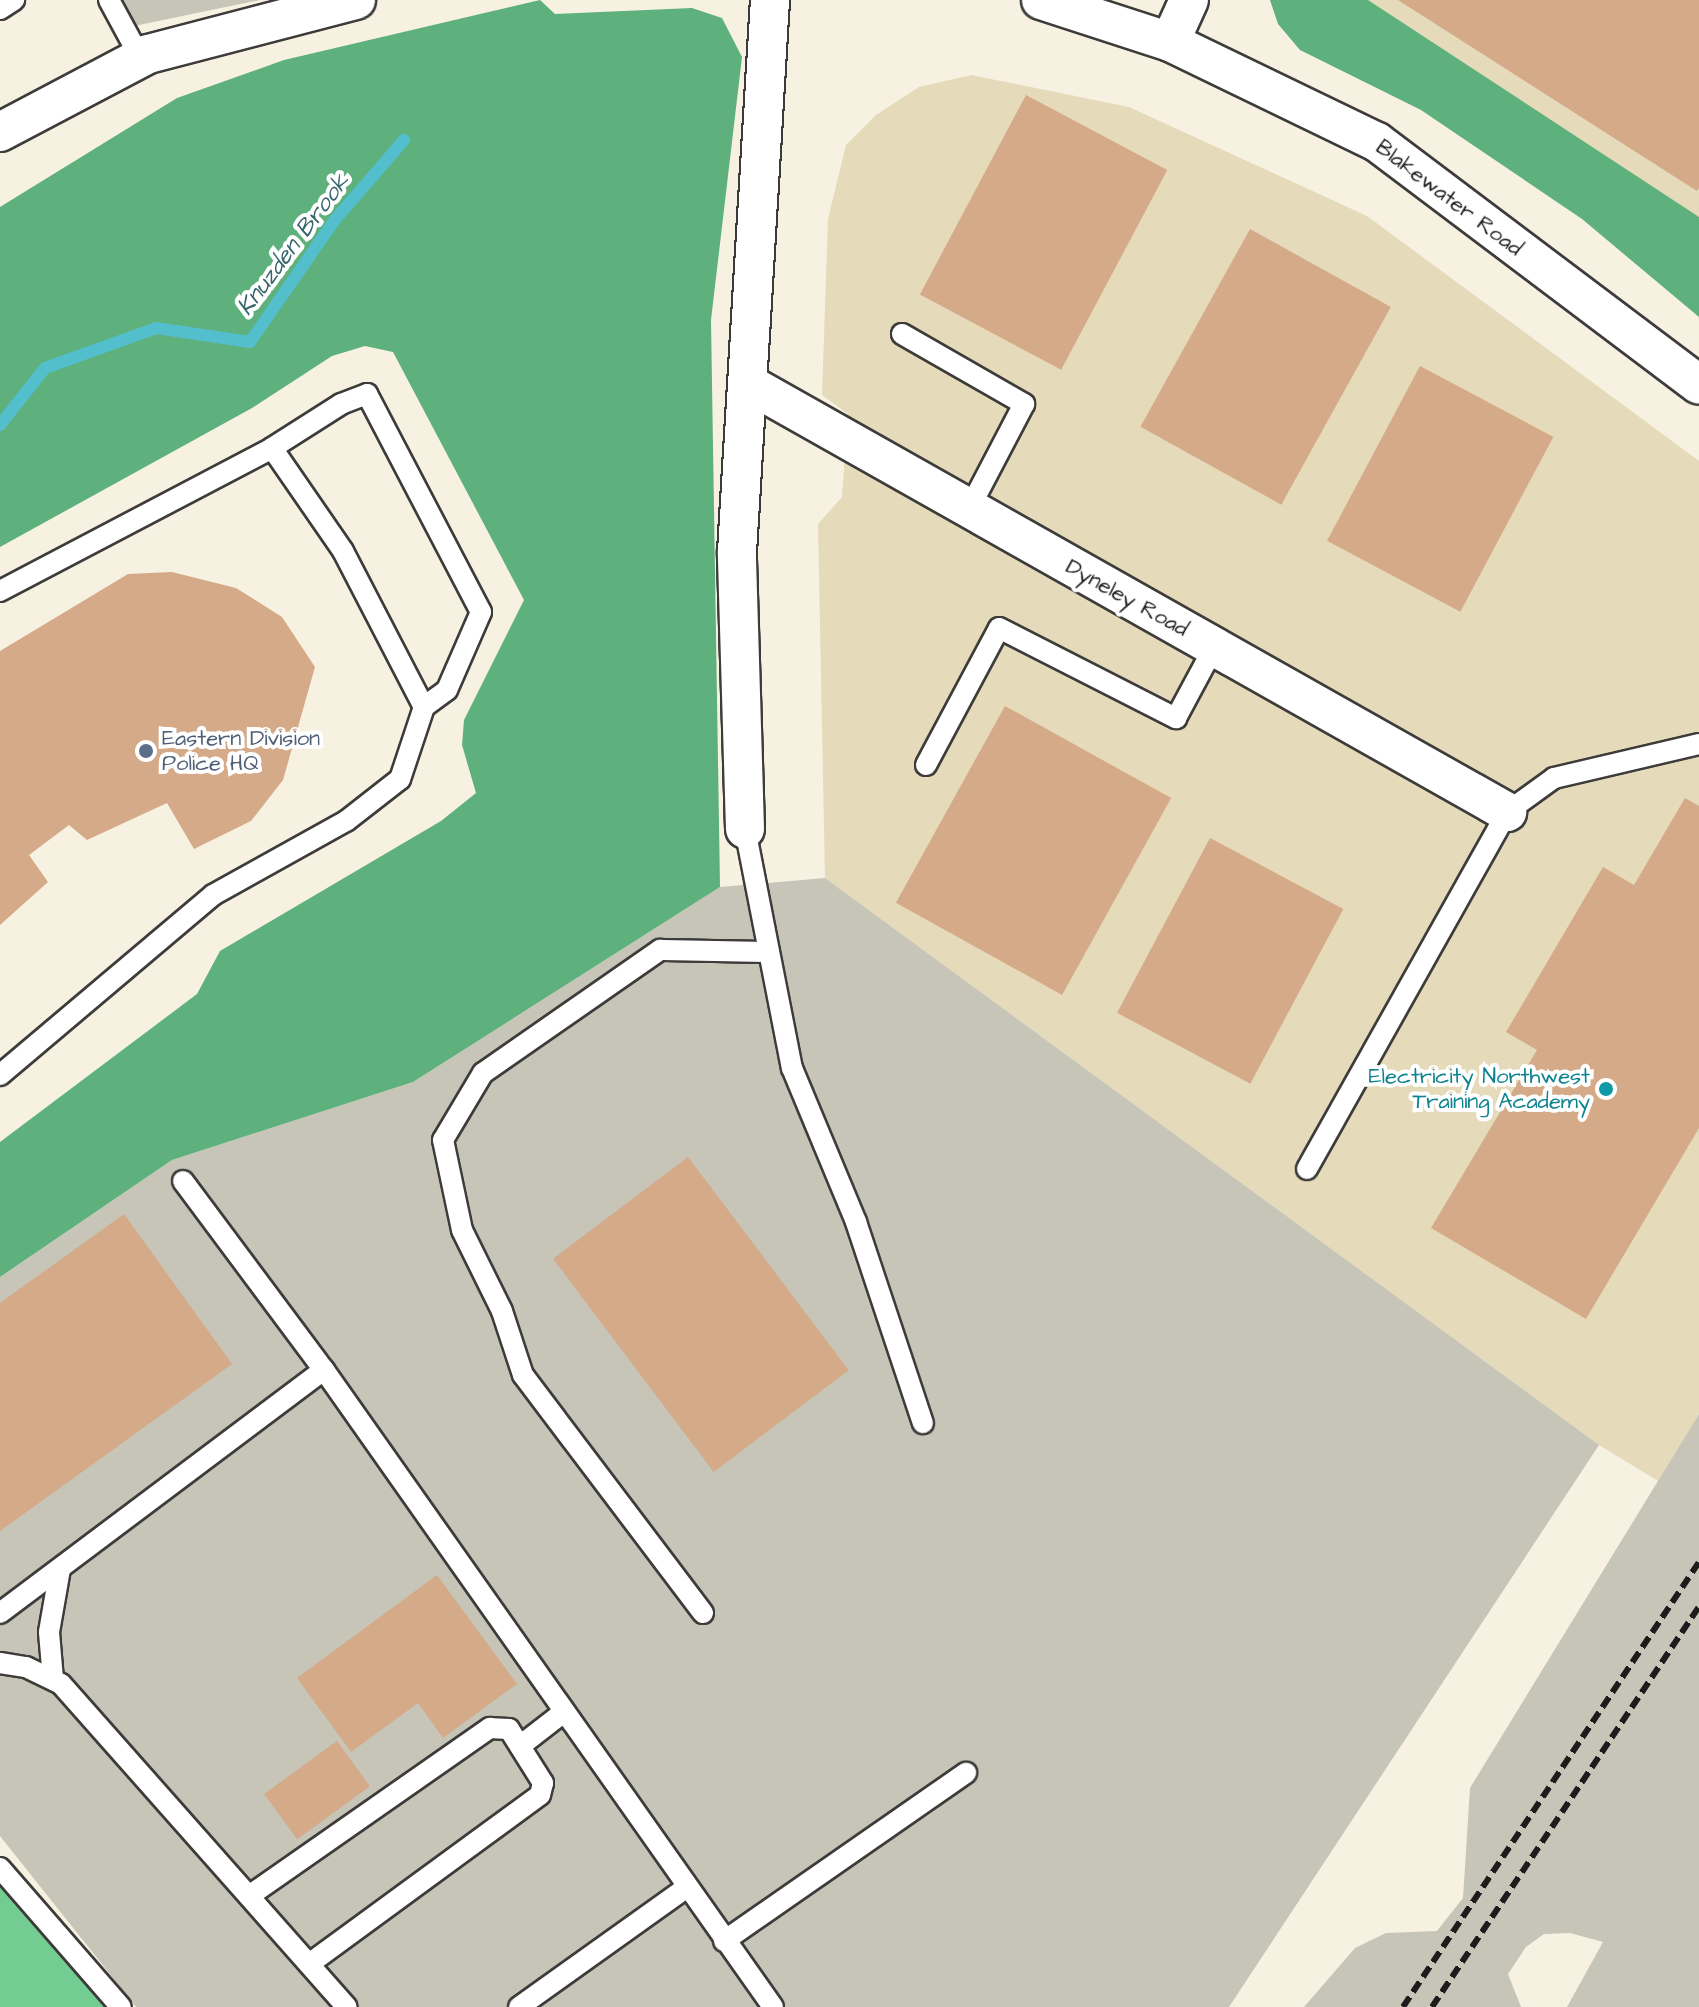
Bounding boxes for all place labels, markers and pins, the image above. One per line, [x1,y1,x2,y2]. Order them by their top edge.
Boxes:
place label: Eastern Division Police HQ [162,725,320,776]
marker: Eastern Division Police HQ [137,742,155,760]
place label: Electricity Northwest Training Academy [1369,1063,1590,1114]
marker: Electricity Northwest Training Academy [1597,1080,1615,1098]

